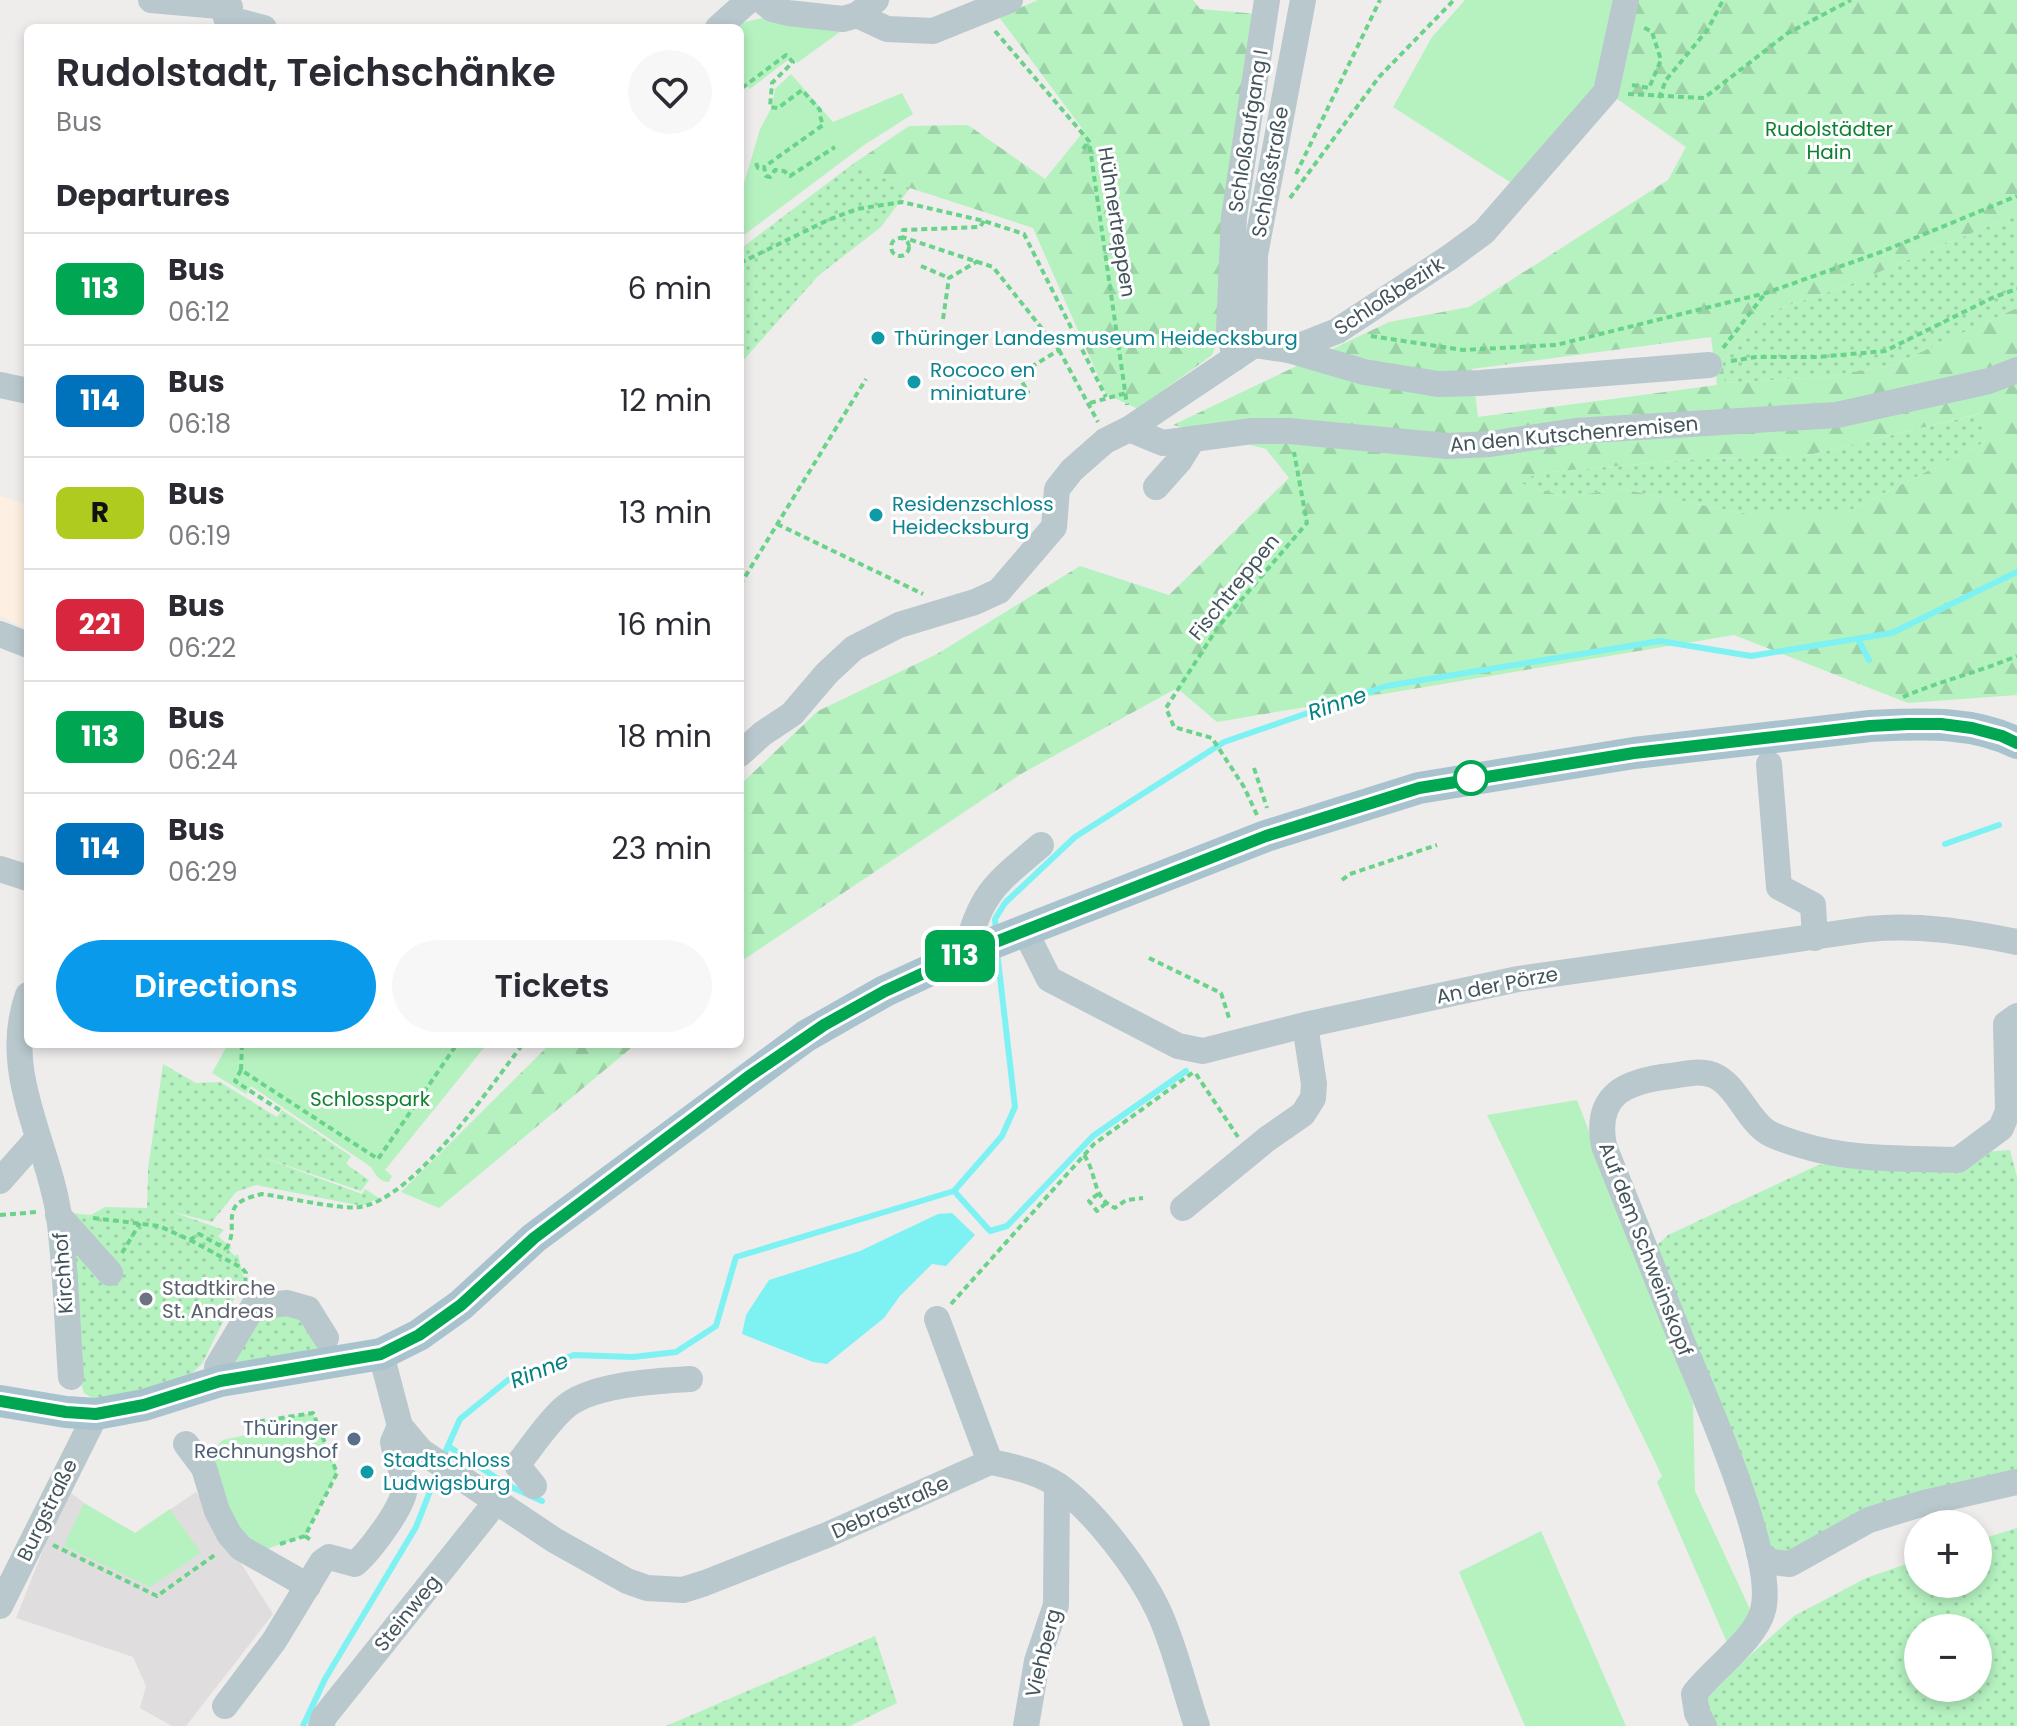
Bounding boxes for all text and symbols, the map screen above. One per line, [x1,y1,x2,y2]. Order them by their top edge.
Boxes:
text: Rudolstadt, Teichschänke [56,46,556,99]
street label: Schloßaufgang I [1221,48,1275,214]
button: heart [628,50,712,134]
text: Bus [56,104,102,140]
street label: Schloßstraße [1245,104,1295,240]
park label: Rudolstädter Hain [1765,115,1893,166]
street label: Hühnertreppen [1091,145,1143,299]
text: Departures [56,174,230,217]
text: Bus [168,248,225,291]
street label: Schloßbezirk [1329,250,1450,342]
text: 6 min [627,267,712,310]
text: 113 [81,269,119,308]
text: 06:12 [168,294,230,330]
place label: Thüringer Landesmuseum Heidecksburg [894,324,1298,352]
marker: Thüringer Landesmuseum Heidecksburg [869,329,887,347]
place label: Rococo en miniature [930,356,1035,407]
text: Bus [168,360,225,403]
marker: Rococo en miniature [905,373,923,391]
text: 12 min [620,379,712,422]
text: 114 [80,381,120,420]
text: 06:18 [168,406,231,442]
street label: An den Kutschenremisen [1449,409,1699,459]
text: Bus [168,472,225,515]
place label: Residenzschloss Heidecksburg [892,490,1054,541]
text: 13 min [619,491,712,534]
text: R [91,493,109,532]
marker: Residenzschloss Heidecksburg [867,506,885,524]
text: 06:19 [168,518,231,554]
street label: Fischtreppen [1182,528,1286,646]
text: Bus [168,584,225,627]
text: 16 min [618,603,712,646]
text: 221 [79,605,121,644]
text: 06:22 [168,630,236,666]
water label: Rinne [1303,679,1371,728]
text: Bus [168,696,225,739]
text: 18 min [618,715,712,758]
text: 113 [81,717,119,756]
text: 06:24 [168,742,238,778]
unlabelled marker [1454,761,1488,795]
text: Bus [168,808,225,851]
text: 23 min [612,827,712,870]
text: 114 [80,829,120,868]
text: 06:29 [168,854,238,890]
line badge: 113 [914,930,1006,982]
text: 113 [941,936,979,975]
button: Directions [56,940,376,1032]
button: Tickets [392,940,712,1032]
street label: An der Pörze [1434,959,1560,1011]
park label: Schlosspark [310,1085,431,1113]
street label: Auf dem Schweinskopf [1592,1138,1700,1360]
street label: Kirchhof [46,1231,80,1315]
place label: Stadtkirche St. Andreas [162,1274,275,1325]
marker: Stadtkirche St. Andreas [137,1290,155,1308]
water label: Rinne [505,1345,573,1396]
place label: Thüringer Rechnungshof [194,1414,338,1465]
marker: Thüringer Rechnungshof [345,1430,363,1448]
place label: Stadtschloss Ludwigsburg [383,1446,511,1497]
street label: Burgstraße [10,1454,84,1566]
marker: Stadtschloss Ludwigsburg [358,1463,376,1481]
street label: Debrastraße [827,1469,953,1545]
map controls [1904,1510,1992,1702]
button: + [1904,1510,1992,1598]
street label: Steinweg [367,1569,447,1657]
street label: Viehberg [1018,1606,1068,1700]
button: − [1904,1614,1992,1702]

